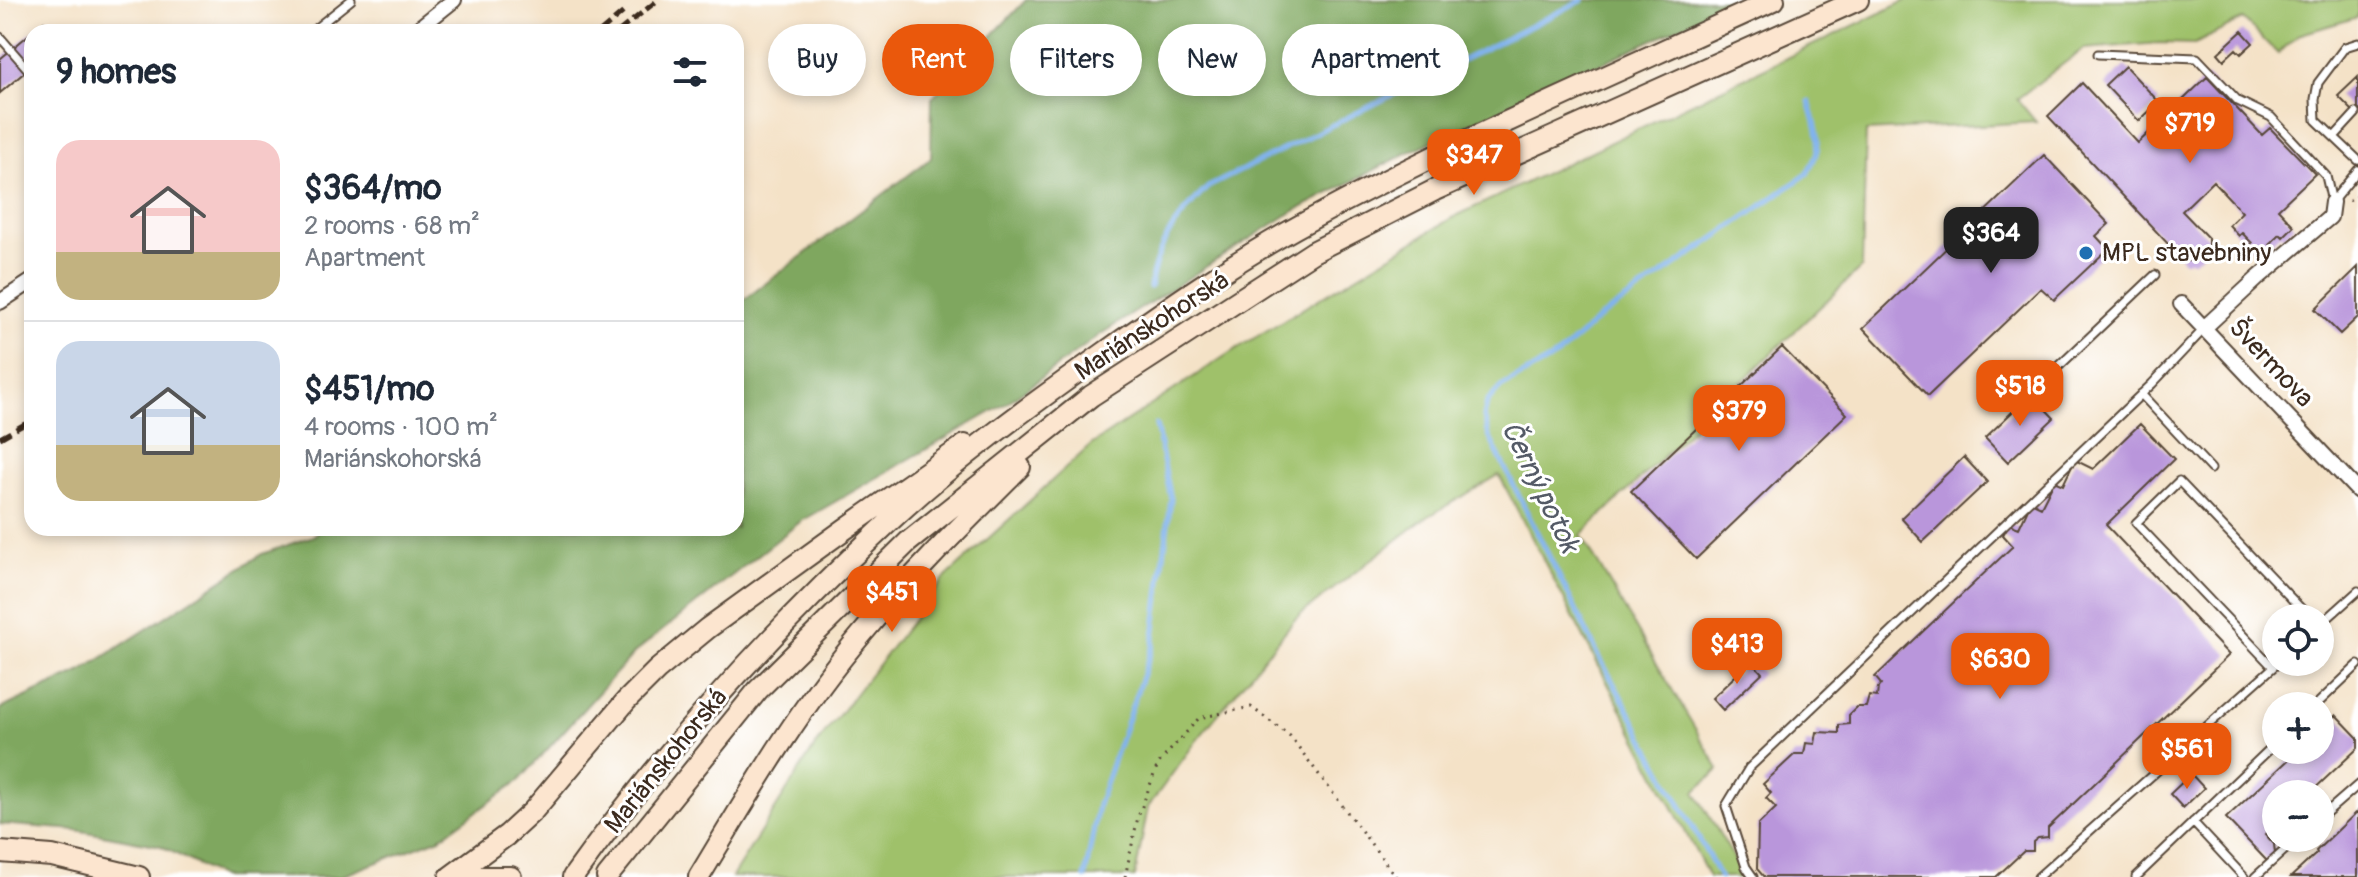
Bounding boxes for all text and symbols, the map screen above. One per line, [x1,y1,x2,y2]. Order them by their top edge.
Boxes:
chip: Buy [768,24,866,96]
chip: Rent [882,24,994,96]
chip: Filters [1010,24,1142,96]
chip: New [1158,24,1266,96]
chip: Apartment [1282,24,1469,96]
icon: filters [668,50,712,94]
text: 9 homes [56,51,176,94]
pin: $719 [2143,97,2237,165]
text: $719 [2164,107,2216,139]
pin: $347 [1427,129,1521,197]
text: $347 [1445,139,1503,171]
text: $364/mo [304,167,442,210]
icon: home [120,172,216,268]
pin: $364 [1944,207,2038,275]
text: 2 rooms · 68 m² [304,210,480,242]
text: $364 [1962,217,2020,249]
place label: MPL stavebniny [2102,237,2271,269]
text: Apartment [304,242,425,274]
marker: MPL stavebniny [2077,244,2095,262]
street label: Mariánskohorská [1069,264,1235,388]
street label: Švermova [2222,311,2321,414]
pin: $518 [1973,360,2067,428]
text: $451/mo [304,368,435,411]
text: $518 [1994,370,2046,402]
icon: home [120,373,216,469]
pin: $379 [1692,385,1786,453]
text: $379 [1711,395,1767,427]
text: 4 rooms · 100 m² [304,411,498,443]
water label: Černý potok [1493,416,1588,560]
text: Mariánskohorská [304,443,482,475]
pin: $451 [845,566,939,634]
text: $451 [865,576,919,608]
map controls [2262,604,2334,852]
button: locate [2262,604,2334,676]
pin: $413 [1690,618,1784,686]
text: $413 [1710,628,1764,660]
pin: $630 [1953,633,2047,701]
text: $630 [1969,643,2031,675]
street label: Mariánskohorská [598,682,734,840]
button: + [2262,692,2334,764]
pin: $561 [2140,723,2234,791]
text: $561 [2160,733,2214,765]
button: − [2262,780,2334,852]

